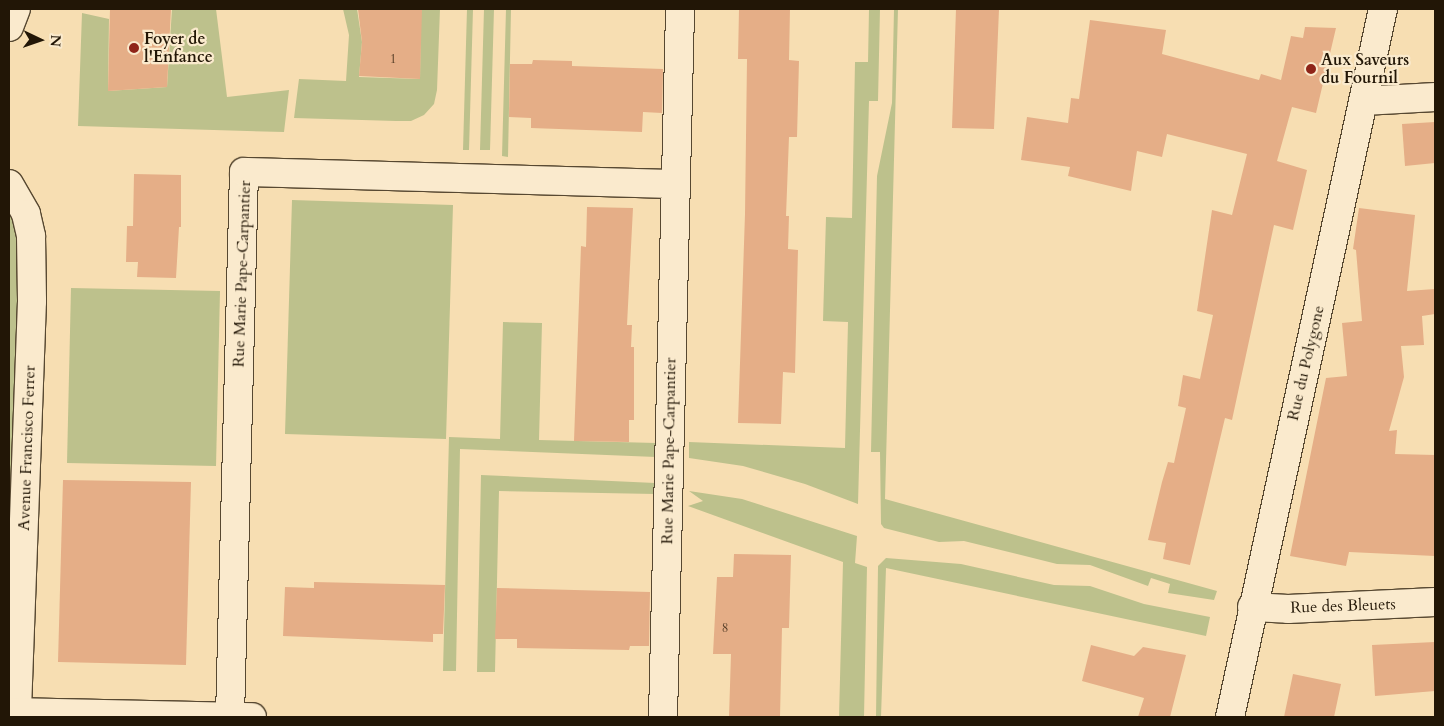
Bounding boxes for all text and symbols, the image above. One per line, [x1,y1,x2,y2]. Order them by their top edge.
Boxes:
north arrow [15,15,65,65]
place label: Foyer de l'Enfance [144,29,213,67]
text: N [46,34,65,47]
marker: Foyer de l'Enfance [128,42,140,54]
place label: Aux Saveurs du Fournil [1321,50,1409,88]
house number: 1 [389,51,397,67]
marker: Aux Saveurs du Fournil [1305,63,1317,75]
street label: Rue Marie Pape-Carpantier [229,180,255,368]
street label: Rue du Polygone [1283,304,1329,422]
street label: Rue Marie Pape-Carpantier [658,357,680,545]
street label: Avenue Francisco Ferrer [15,365,39,531]
street label: Rue des Bleuets [1290,595,1396,617]
house number: 8 [721,620,729,636]

